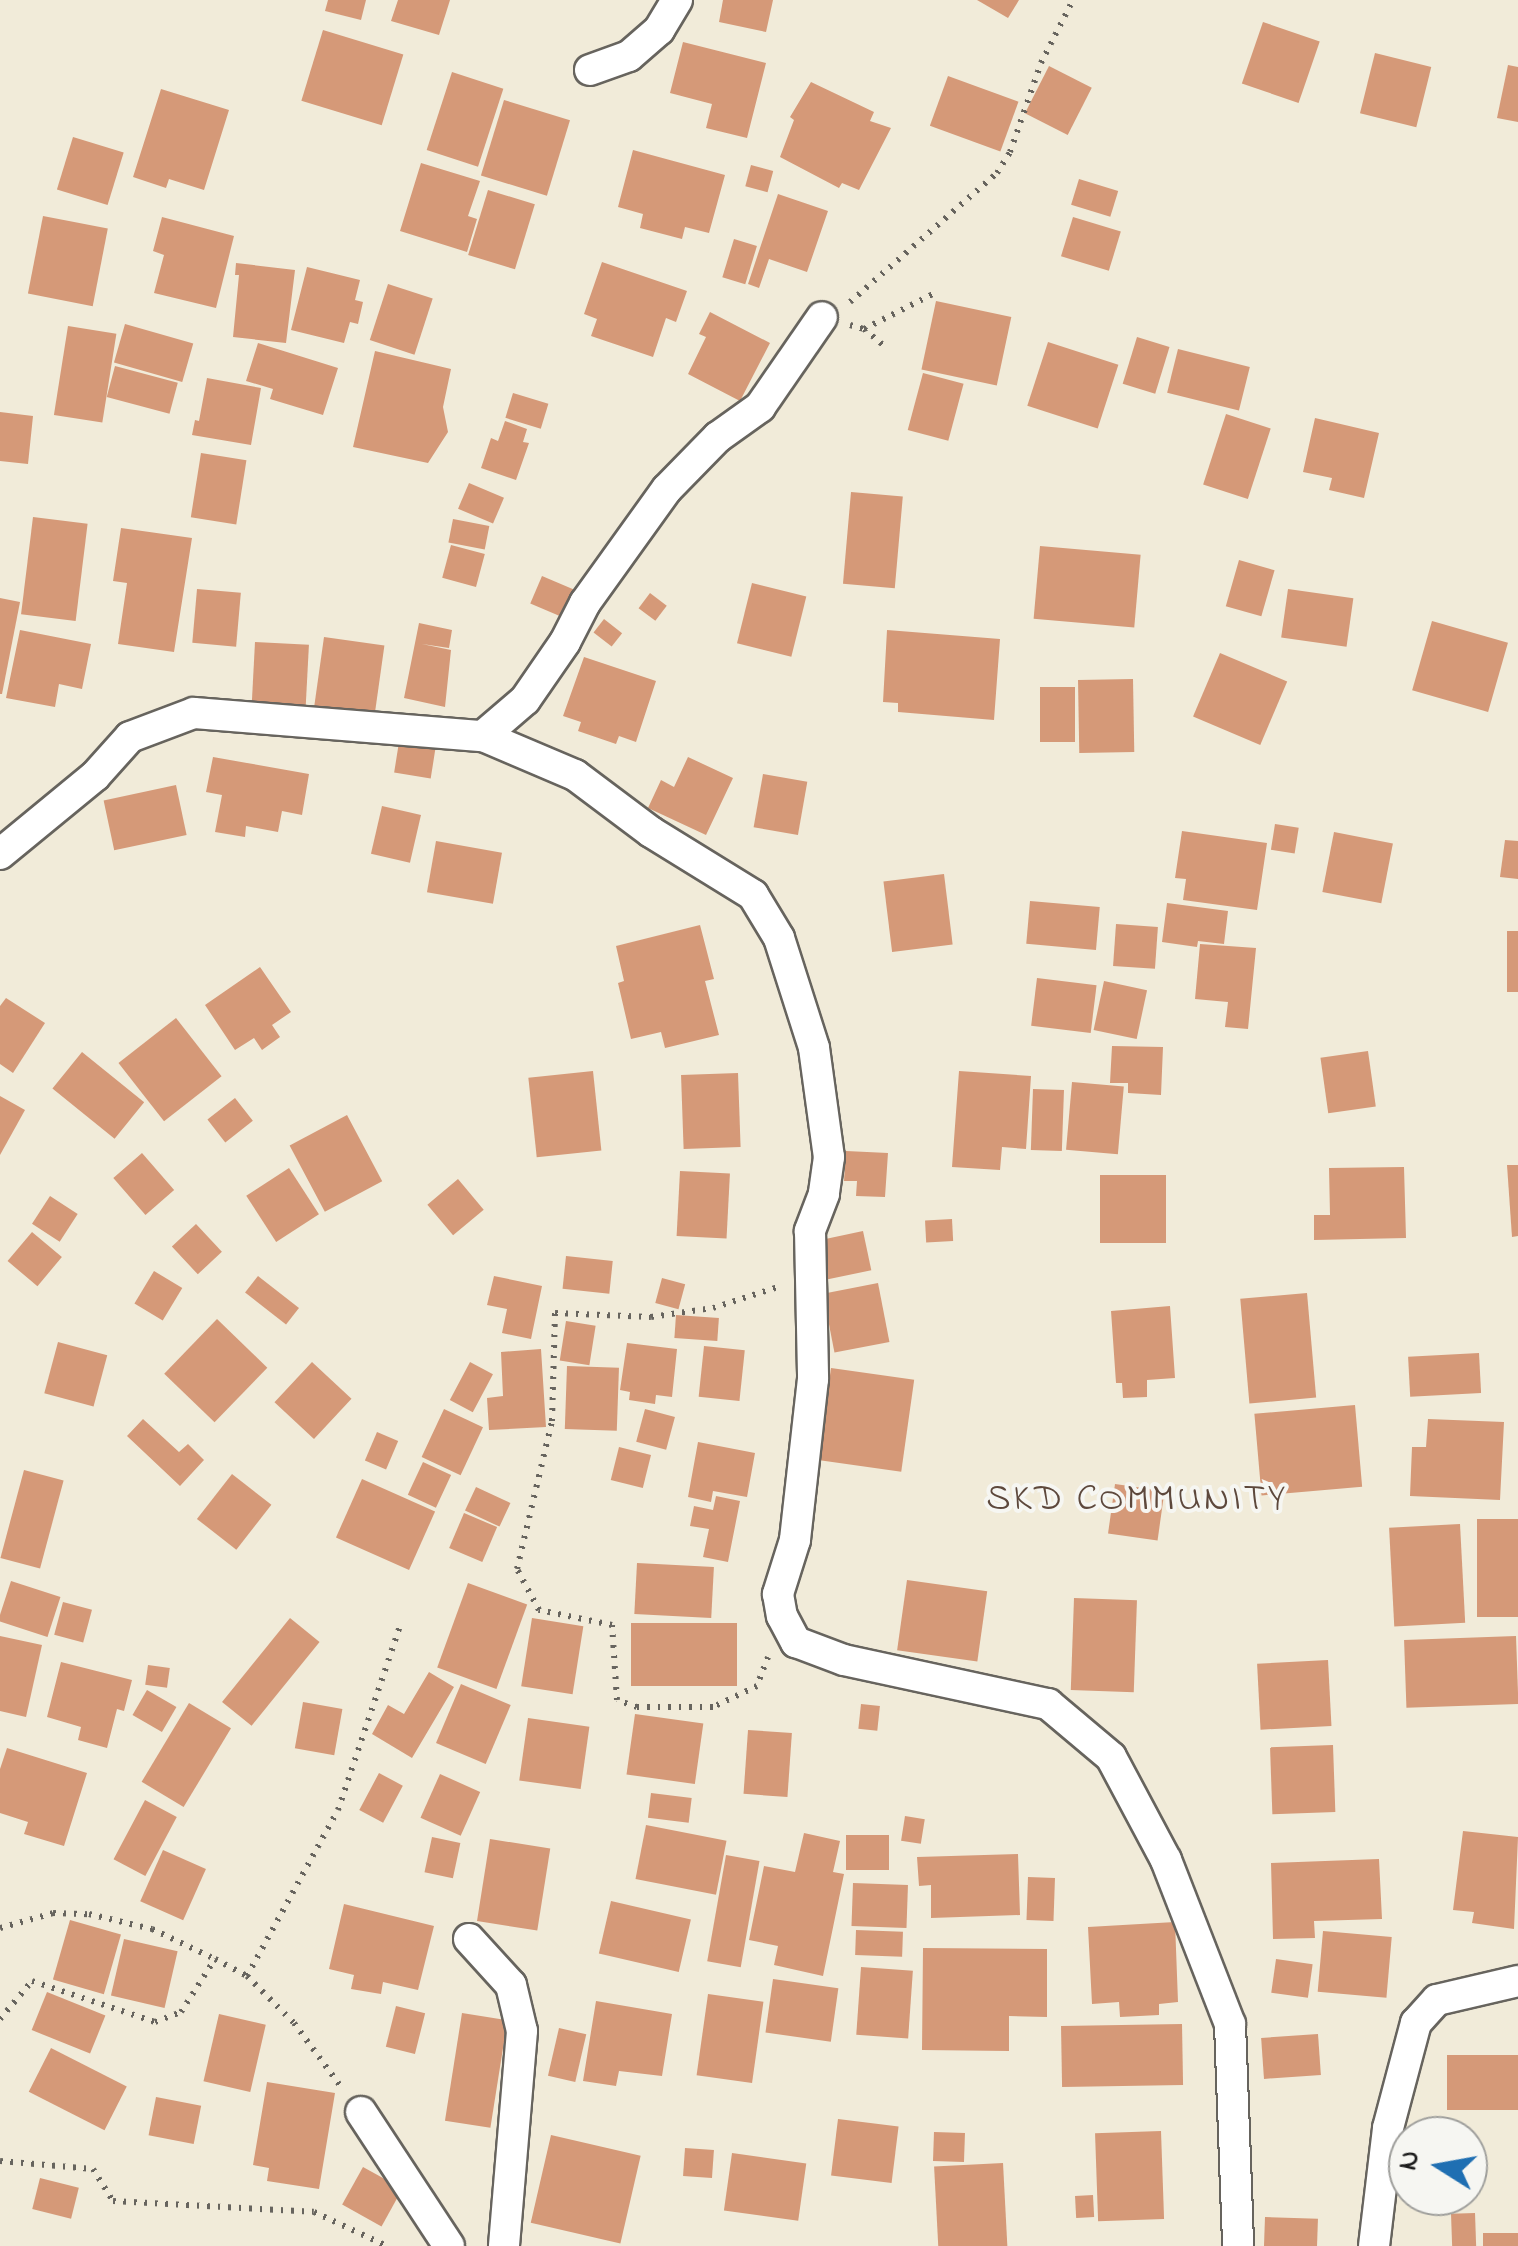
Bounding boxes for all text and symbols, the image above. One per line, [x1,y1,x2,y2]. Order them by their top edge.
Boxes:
district label: SKD COMMUNITY [986,1478,1288,1524]
north arrow [1388,2116,1488,2216]
text: N [1388,2147,1432,2174]

